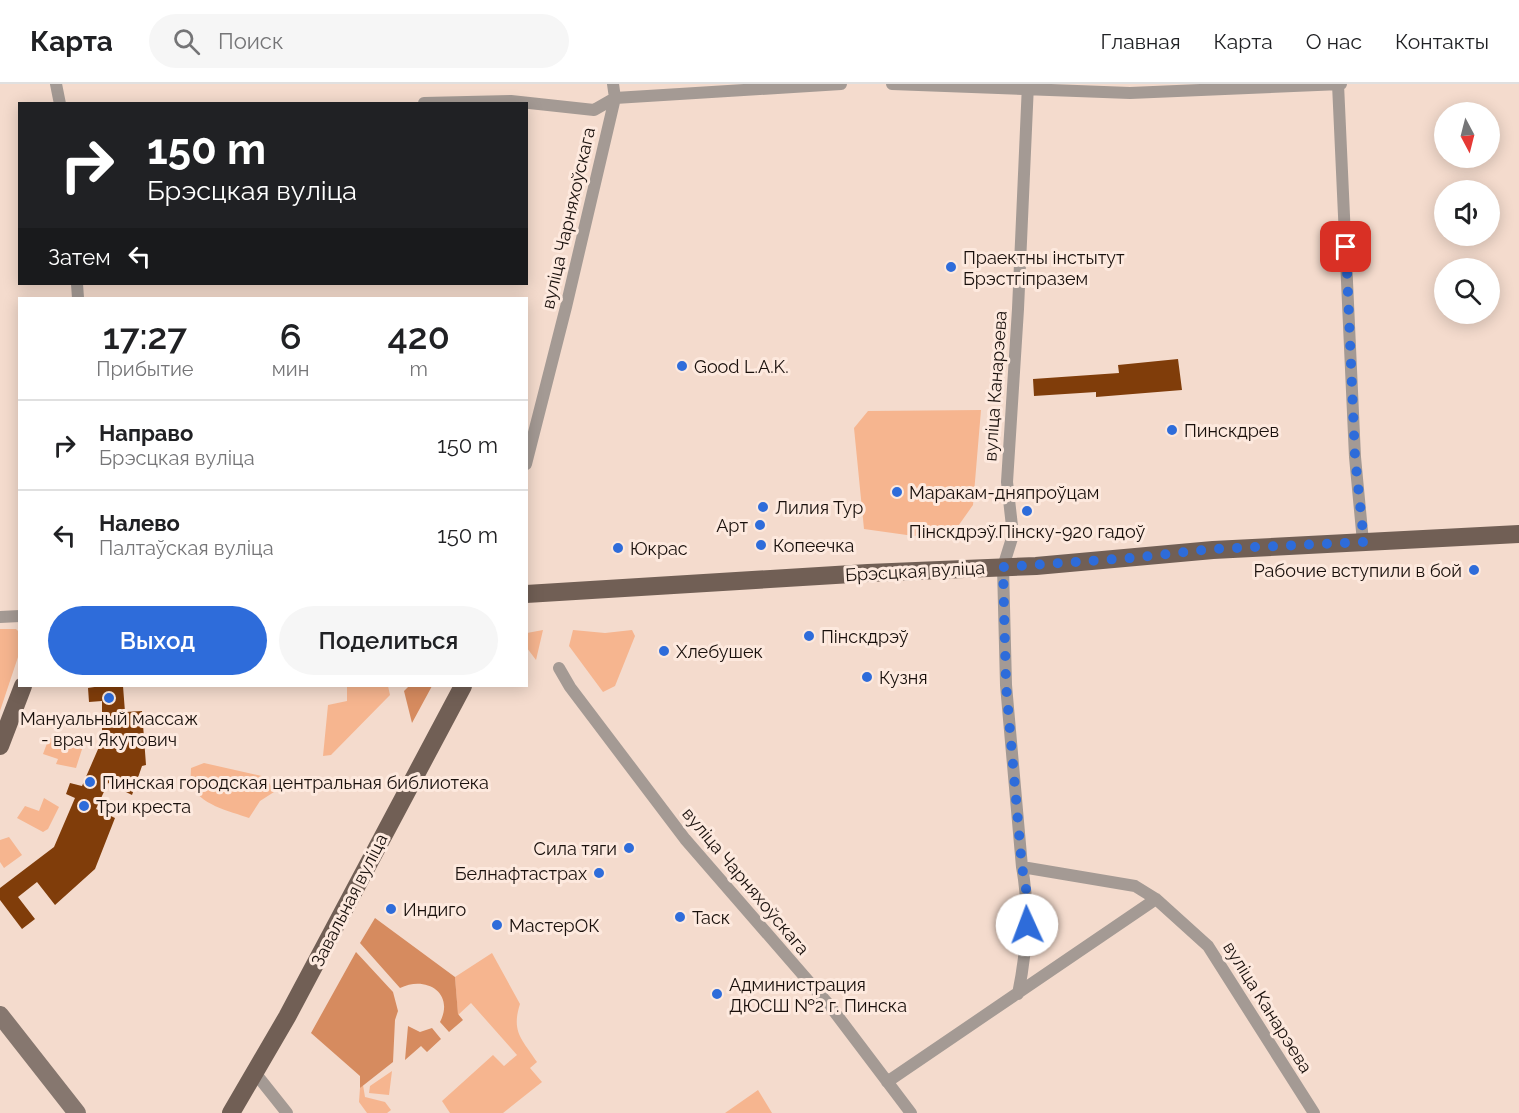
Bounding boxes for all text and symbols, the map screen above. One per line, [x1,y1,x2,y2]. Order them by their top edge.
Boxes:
search box [149,14,569,68]
text: Карта [30,25,113,58]
icon: search [170,25,203,58]
text: Поиск [218,28,283,54]
text: Главная [1101,29,1181,54]
text: Карта [1214,29,1273,54]
text: О нас [1306,29,1362,54]
text: Контакты [1395,29,1489,54]
north arrow [1434,102,1500,168]
map controls [1434,102,1500,324]
text: 150 m [147,125,266,174]
street label: вуліца Чарняхоўскага [537,125,599,311]
icon: right [48,126,126,204]
text: Брэсцкая вуліца [147,175,357,206]
button: sound [1434,180,1500,246]
pin [1320,221,1371,272]
icon: arrive [1329,230,1362,263]
icon: left [123,240,156,273]
text: Затем [48,244,111,270]
place label: Праектны інстытут Брэстгіпразем [963,247,1125,289]
button: search [1434,258,1500,324]
marker: Праектны інстытут Брэстгіпразем [944,260,958,274]
street label: вуліца Канарэева [979,310,1011,462]
text: 17:27 [103,315,187,357]
text: 6 [280,315,302,357]
text: 420 [388,315,450,357]
place label: Good L.A.K. [694,356,789,377]
text: Прибытие [96,357,194,381]
text: мин [272,357,309,381]
text: m [409,357,428,381]
marker: Good L.A.K. [675,359,689,373]
text: Направо [99,420,193,446]
place label: Пинскдрев [1184,420,1279,441]
marker: Пинскдрев [1165,423,1179,437]
icon: right [48,429,81,462]
text: 150 m [437,432,498,458]
text: Брэсцкая вуліца [99,446,255,470]
place label: Маракам-дняпроўцам [909,482,1099,503]
marker: Маракам-дняпроўцам [890,485,904,499]
place label: Лилия Тур [775,497,863,518]
marker: Лилия Тур [756,500,770,514]
marker: Пінскдрэў.Пінску-920 гадоў [1020,504,1034,518]
text: Налево [99,510,180,536]
place label: Арт [716,515,748,536]
marker: Арт [753,518,767,532]
icon: left [48,519,81,552]
place label: Пінскдрэў.Пінску-920 гадоў [909,521,1145,542]
text: 150 m [437,522,498,548]
place label: Копеечка [773,535,854,556]
text: Палтаўская вуліца [99,536,274,560]
place label: Юкрас [630,538,688,559]
marker: Копеечка [754,538,768,552]
marker: Юкрас [611,541,625,555]
street label: Брэсцкая вуліца [845,557,985,585]
place label: Рабочие вступили в бой [1253,560,1462,581]
marker: Рабочие вступили в бой [1467,563,1481,577]
button: Выход [48,606,267,675]
button: Поделиться [279,606,498,675]
place label: Пінскдрэў [821,626,909,647]
marker: Пінскдрэў [802,629,816,643]
place label: Хлебушек [676,641,763,662]
marker: Хлебушек [657,644,671,658]
place label: Кузня [879,667,928,688]
marker: Кузня [860,670,874,684]
marker: Мануальный массаж - врач Якутович [102,691,116,705]
place label: Мануальный массаж - врач Якутович [20,708,198,750]
place label: Пинская городская центральная библиотека [102,772,489,793]
marker: Пинская городская центральная библиотека [83,775,97,789]
place label: Три креста [96,796,191,817]
marker: Три креста [77,799,91,813]
street label: вуліца Чарняхоўскага [678,803,814,959]
street label: Завальная вуліца [306,830,392,970]
place label: Сила тяги [534,838,617,859]
marker: Сила тяги [622,841,636,855]
place label: Белнафтастрах [455,863,587,884]
marker: Белнафтастрах [592,866,606,880]
position arrow [995,893,1059,957]
place label: Индиго [403,899,467,920]
marker: Индиго [384,902,398,916]
place label: Таск [692,907,730,928]
marker: Таск [673,910,687,924]
place label: МастерОК [509,915,600,936]
marker: МастерОК [490,918,504,932]
street label: вуліца Канарэева [1219,937,1317,1077]
place label: Администрация ДЮСШ №2 г. Пинска [729,974,907,1016]
marker: Администрация ДЮСШ №2 г. Пинска [710,987,724,1001]

